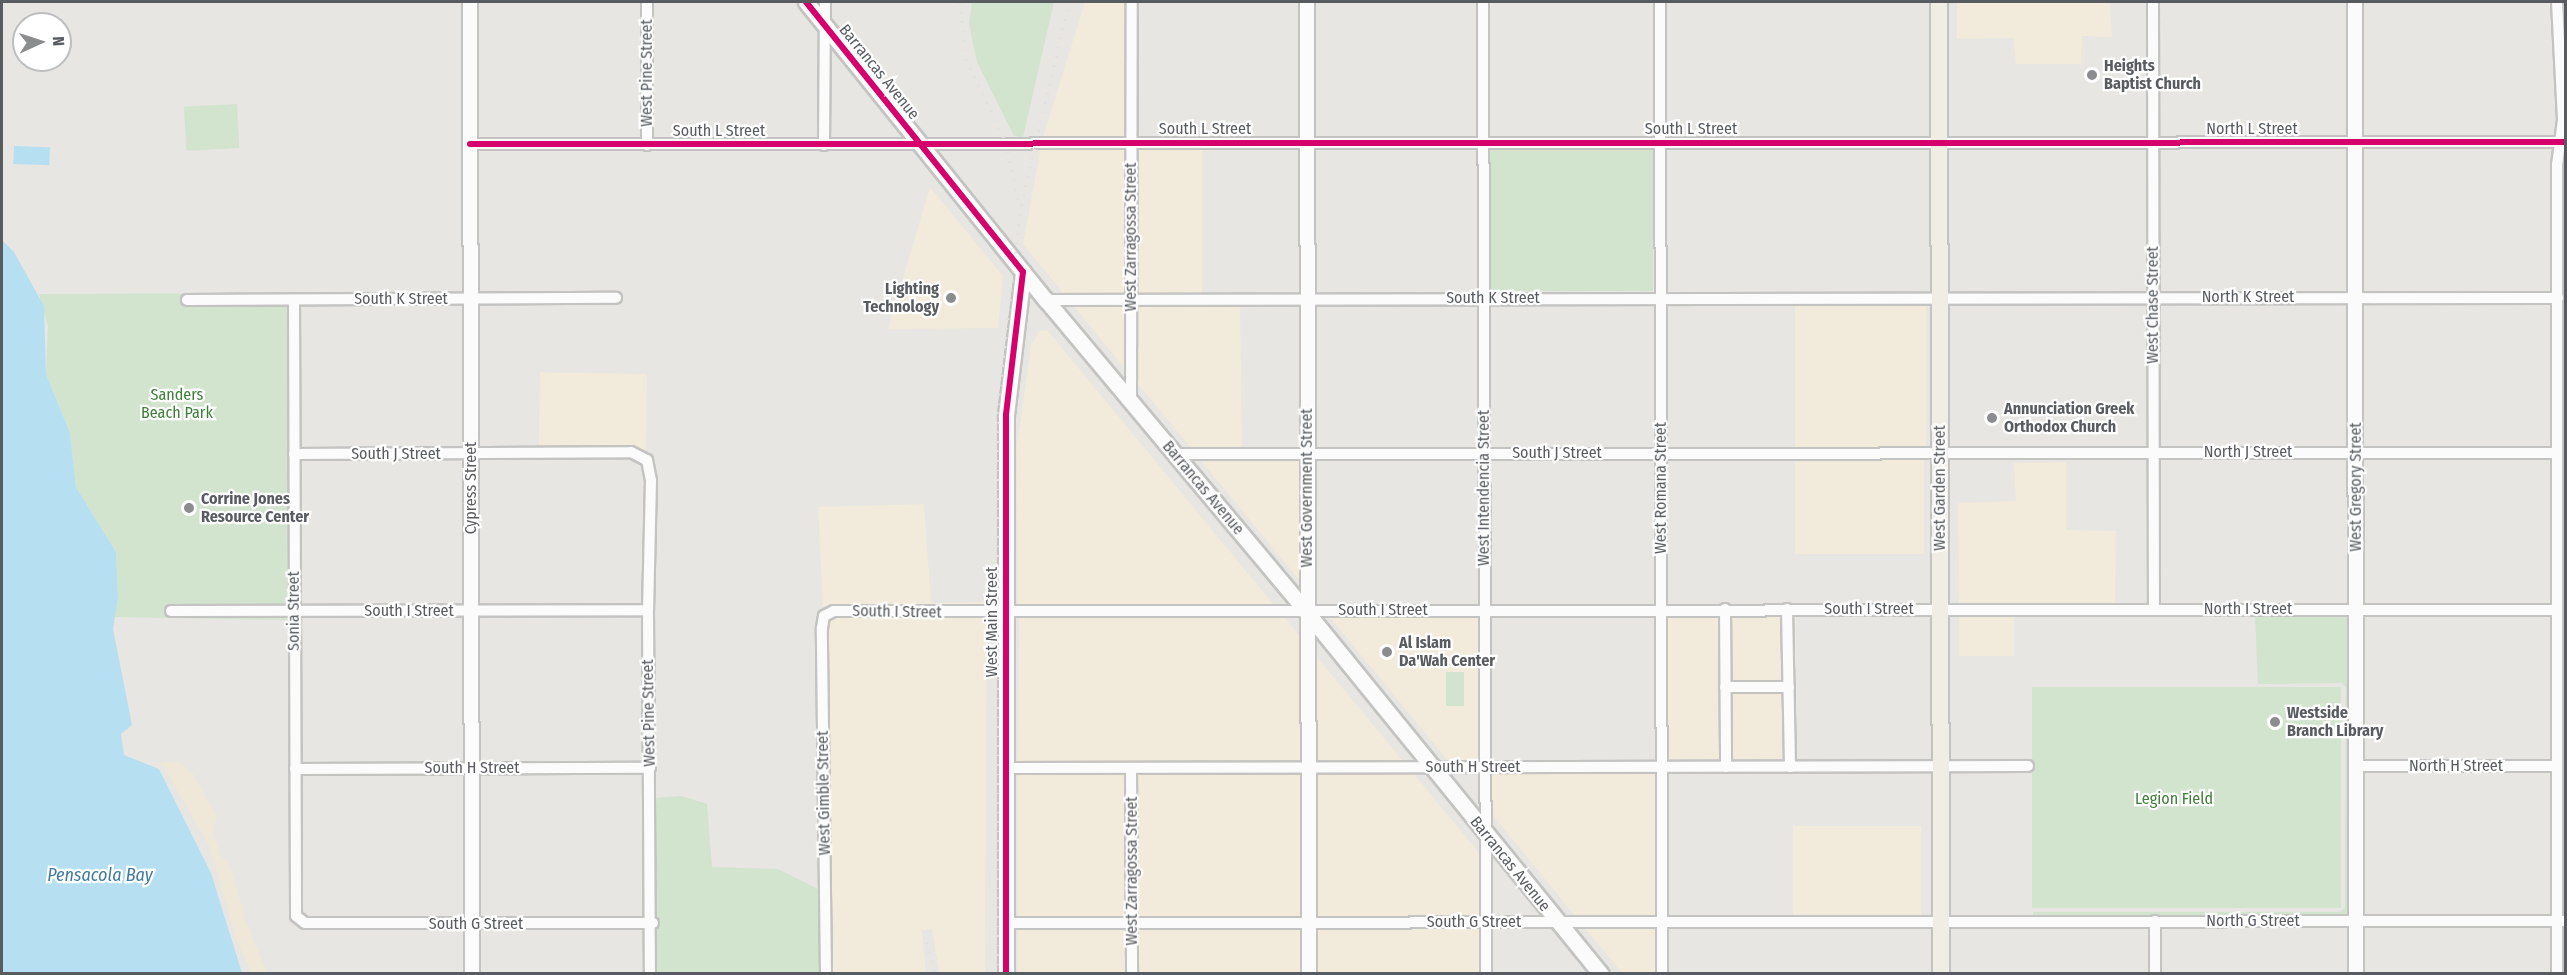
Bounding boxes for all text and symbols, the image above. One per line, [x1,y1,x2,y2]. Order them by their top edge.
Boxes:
north arrow [12,12,72,72]
street label: West Pine Street [637,19,657,127]
street label: Barrancas Avenue [835,21,923,123]
text: N [49,36,68,46]
place label: Heights Baptist Church [2104,56,2201,94]
marker: Heights Baptist Church [2085,68,2099,82]
street label: South L Street [1159,119,1251,139]
street label: South L Street [1645,119,1737,139]
street label: North L Street [2206,119,2298,139]
street label: South L Street [673,121,765,141]
street label: West Zarragossa Street [1121,162,1141,312]
street label: West Chase Street [2143,246,2163,364]
place label: Lighting Technology [863,279,939,317]
street label: North K Street [2202,287,2294,307]
street label: South K Street [1446,288,1540,308]
street label: South K Street [354,289,448,309]
marker: Lighting Technology [944,291,958,305]
park label: Sanders Beach Park [141,385,213,423]
place label: Annunciation Greek Orthodox Church [2004,399,2134,437]
street label: West Government Street [1297,408,1317,568]
street label: West Intendencia Street [1474,410,1494,566]
marker: Annunciation Greek Orthodox Church [1985,411,1999,425]
street label: West Romana Street [1651,422,1671,554]
street label: West Gregory Street [2346,422,2366,552]
street label: West Garden Street [1930,425,1950,551]
street label: Barrancas Avenue [1158,437,1248,539]
street label: Cypress Street [461,442,481,534]
street label: North J Street [2204,442,2292,462]
street label: South J Street [1512,443,1602,463]
street label: South J Street [351,444,441,464]
place label: Corrine Jones Resource Center [201,489,309,527]
marker: Corrine Jones Resource Center [182,501,196,515]
street label: West Main Street [982,567,1002,677]
street label: Sonia Street [284,571,304,651]
street label: South I Street [1824,599,1914,619]
street label: North I Street [2204,599,2292,619]
street label: South I Street [1338,600,1428,620]
street label: South I Street [364,601,454,621]
street label: South I Street [852,602,942,622]
place label: Al Islam Da'Wah Center [1399,633,1495,671]
marker: Al Islam Da'Wah Center [1380,645,1394,659]
street label: West Pine Street [638,659,660,767]
place label: Westside Branch Library [2287,703,2383,741]
marker: Westside Branch Library [2268,715,2282,729]
street label: West Gimble Street [813,730,835,856]
street label: North H Street [2409,756,2503,776]
street label: South H Street [1426,757,1520,777]
street label: South H Street [425,758,519,778]
park label: Legion Field [2135,789,2213,809]
street label: West Zarragossa Street [1122,796,1142,946]
street label: Barrancas Avenue [1466,813,1554,915]
water label: Pensacola Bay [47,864,153,886]
street label: North G Street [2206,911,2300,931]
street label: South G Street [1427,912,1521,932]
street label: South G Street [429,914,523,934]

